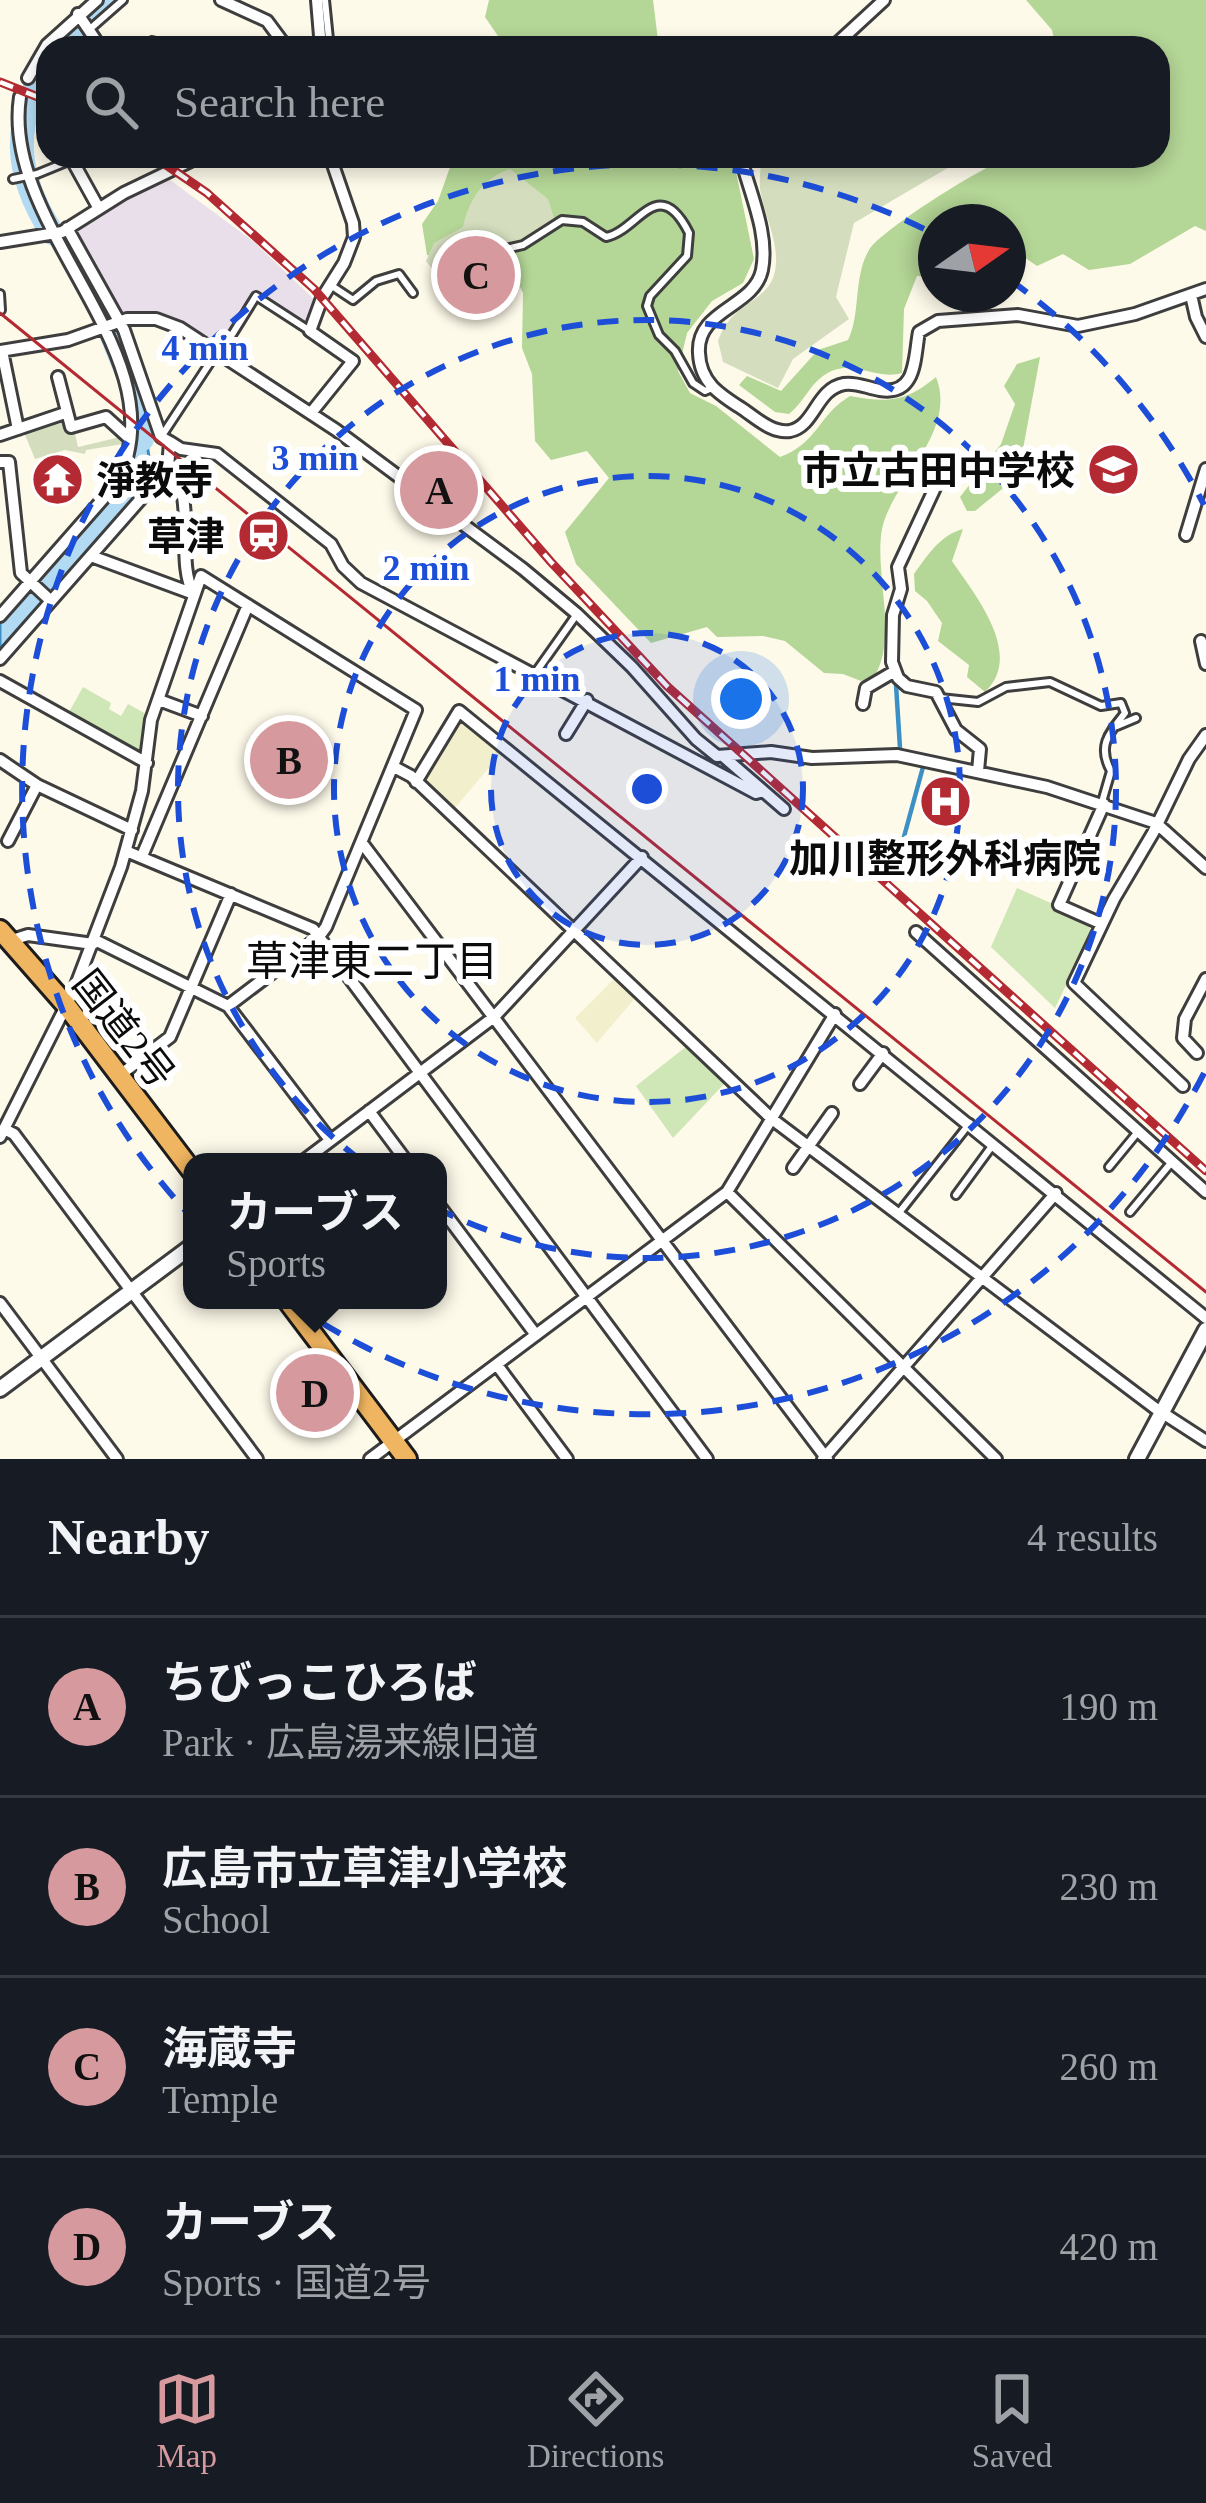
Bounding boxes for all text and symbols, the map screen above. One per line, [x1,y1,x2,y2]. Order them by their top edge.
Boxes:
search box [36,36,1170,168]
icon: search [78,69,144,135]
text: Search here [174,77,385,127]
north arrow [918,204,1026,312]
pin: C [437,230,515,320]
text: 4 min [161,328,249,368]
text: 3 min [271,438,359,478]
school or university icon: 市立古田中学校 [1086,442,1142,498]
pin: A [400,445,478,535]
place label: 市立古田中学校 [802,449,1075,492]
temple icon: 淨教寺 [29,452,85,508]
place label: 淨教寺 [96,459,213,502]
station icon: 草津 [236,508,292,564]
place label: 草津 [147,515,225,558]
text: 2 min [382,548,470,588]
text: 1 min [493,659,581,699]
your location [711,669,771,729]
pin: B [250,715,328,805]
centre of rings [626,768,668,810]
hospital icon: 加川整形外科病院 [917,773,973,829]
place label: 加川整形外科病院 [789,837,1101,880]
district label: 草津東二丁目 [246,939,498,985]
street label: 国道2号 [65,962,183,1096]
popup [183,1153,447,1309]
text: カーブス [226,1188,404,1238]
text: Sports [226,1242,326,1285]
pin: D [276,1348,354,1438]
text: Nearby [48,1509,209,1565]
text: 4 results [1027,1516,1158,1559]
text: ちびっこひろば [162,1658,477,1708]
text: A [73,1685,101,1728]
text: 190 m [1059,1685,1158,1728]
text: Park · 広島湯来線旧道 [162,1721,539,1764]
text: 広島市立草津小学校 [162,1844,567,1894]
text: B [74,1865,100,1908]
text: 230 m [1059,1865,1158,1908]
text: School [162,1898,270,1941]
text: 海蔵寺 [162,2024,297,2074]
text: C [73,2045,101,2088]
text: 260 m [1059,2045,1158,2088]
text: Temple [162,2078,278,2121]
text: カーブス [162,2198,339,2248]
text: D [73,2225,101,2268]
text: 420 m [1059,2225,1158,2268]
text: Sports · 国道2号 [162,2261,431,2304]
tab: Map [154,2366,220,2475]
tab: Directions [527,2366,664,2475]
tab: Saved [972,2366,1052,2475]

